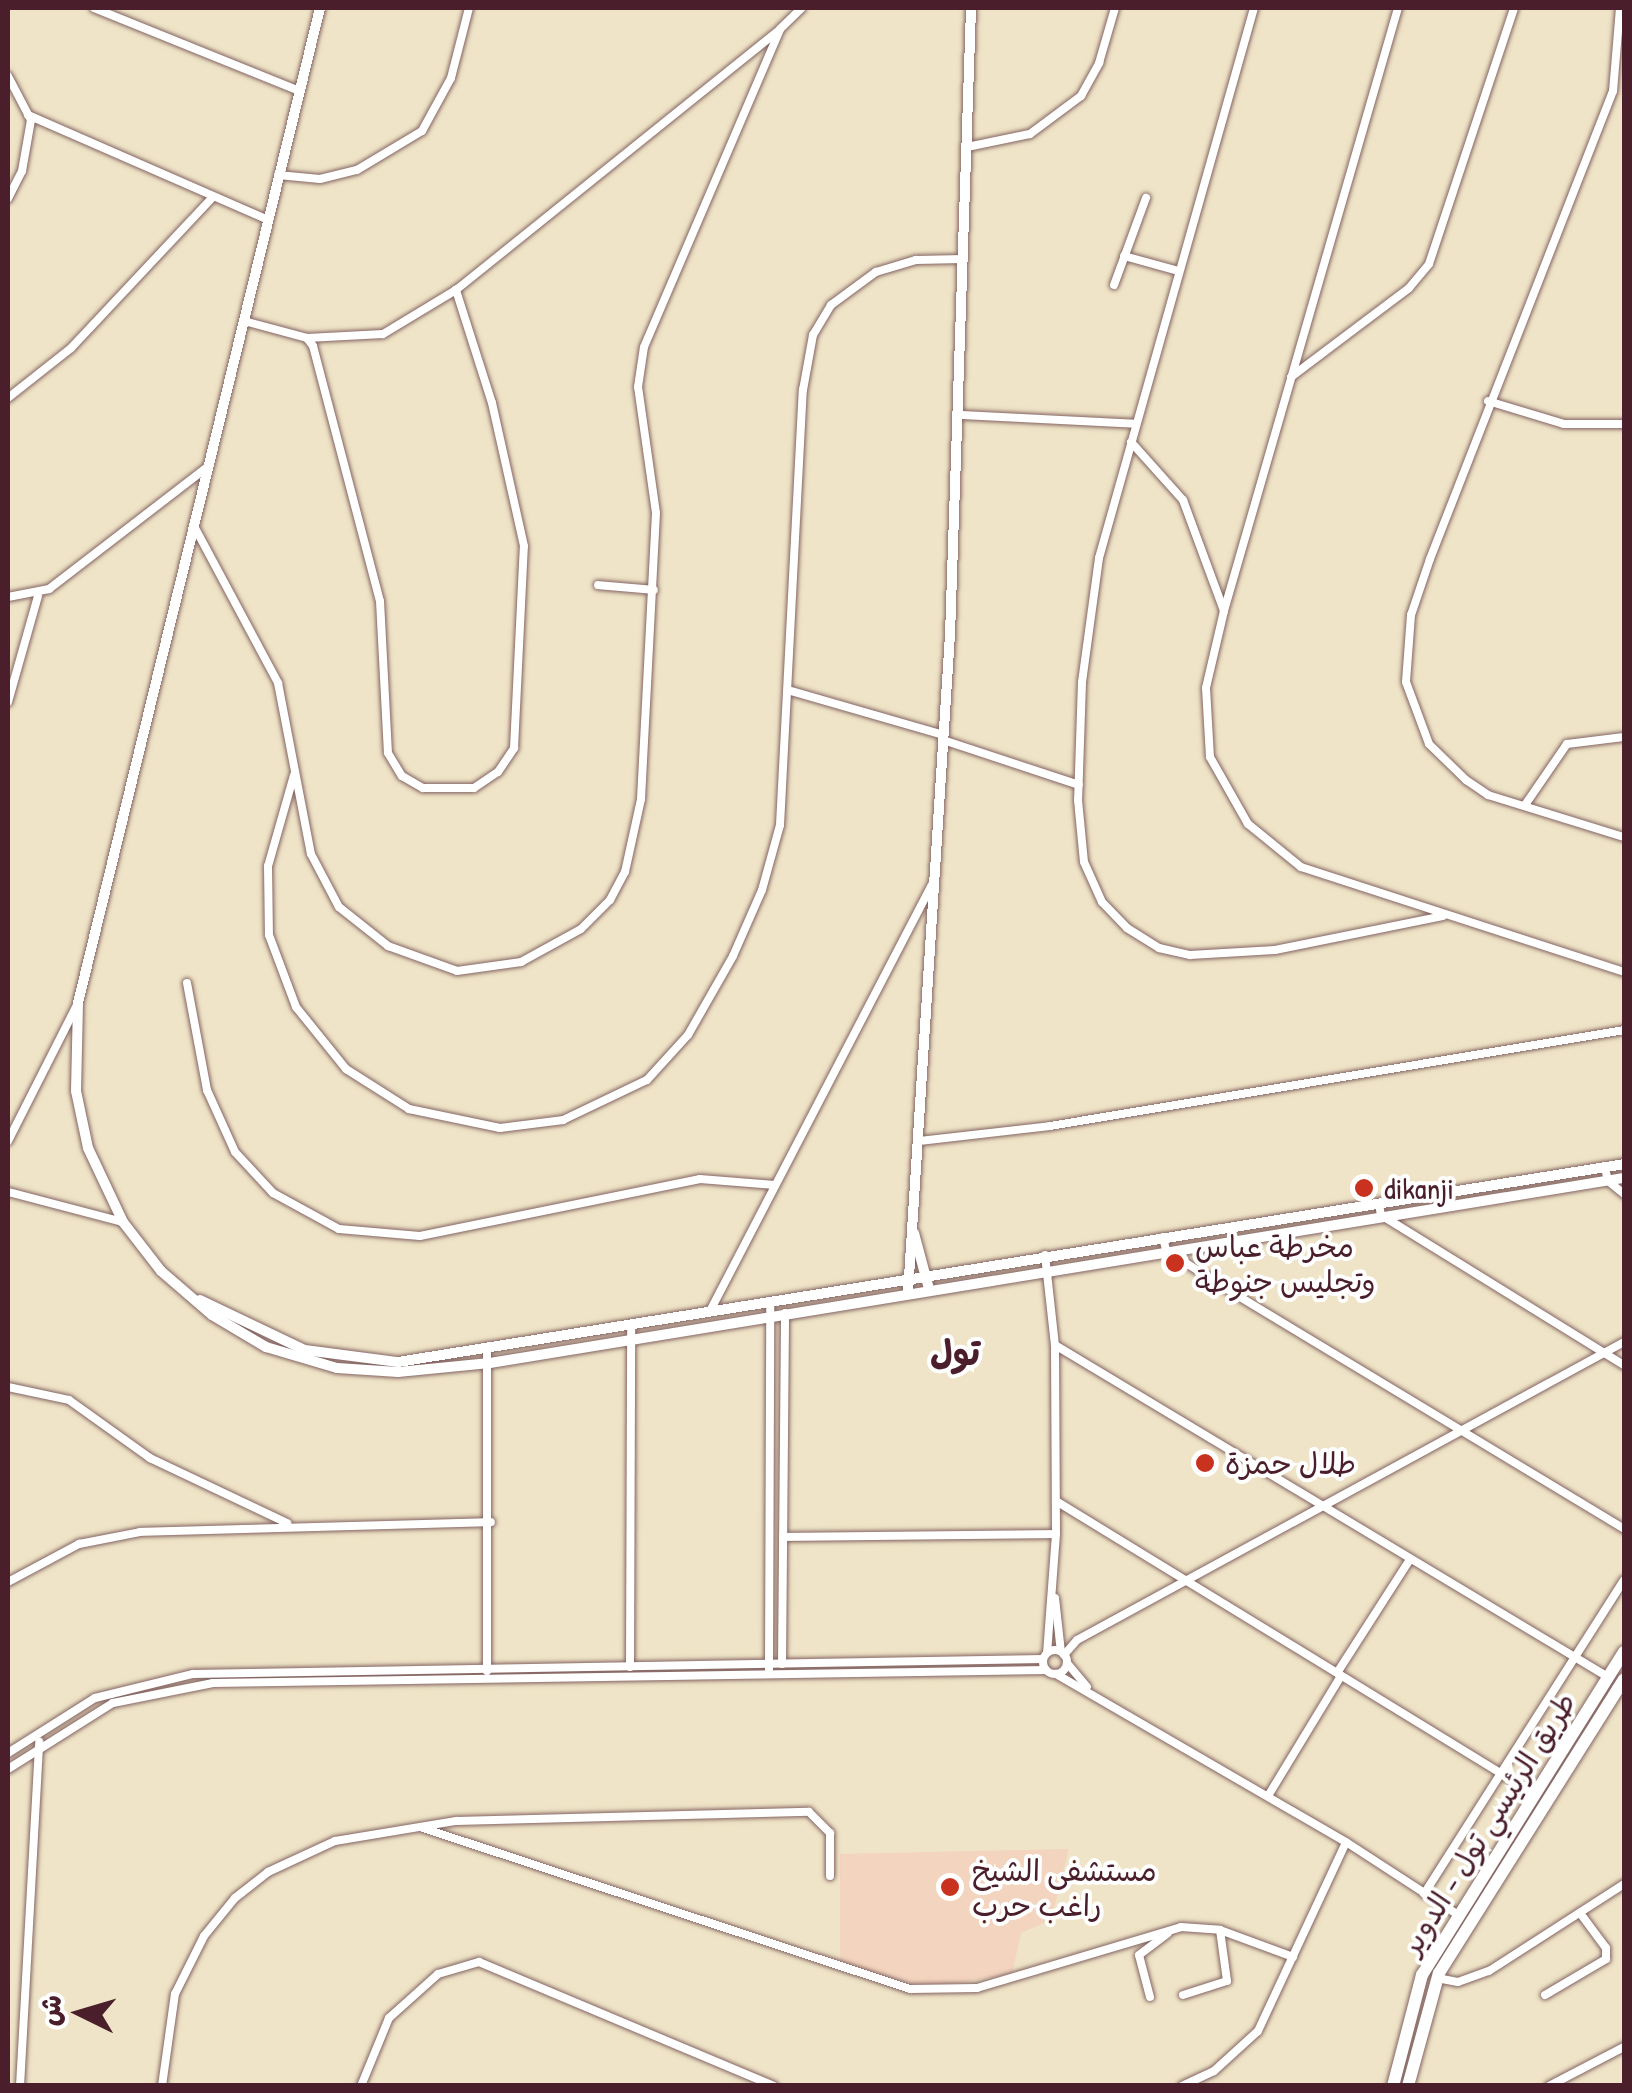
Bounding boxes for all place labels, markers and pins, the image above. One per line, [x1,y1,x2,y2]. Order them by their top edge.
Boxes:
place label: dikanji [1384,1170,1454,1206]
marker: dikanji [1353,1177,1375,1199]
place label: مخرطة عباس وتجليس جنوطة [1195,1228,1376,1298]
marker: مخرطة عباس وتجليس جنوطة [1164,1252,1186,1274]
place label: طلال حمزة [1225,1445,1356,1481]
marker: طلال حمزة [1194,1452,1216,1474]
place label: مستشفى الشيخ راغب حرب [972,1852,1157,1922]
marker: مستشفى الشيخ راغب حرب [937,1874,963,1900]

